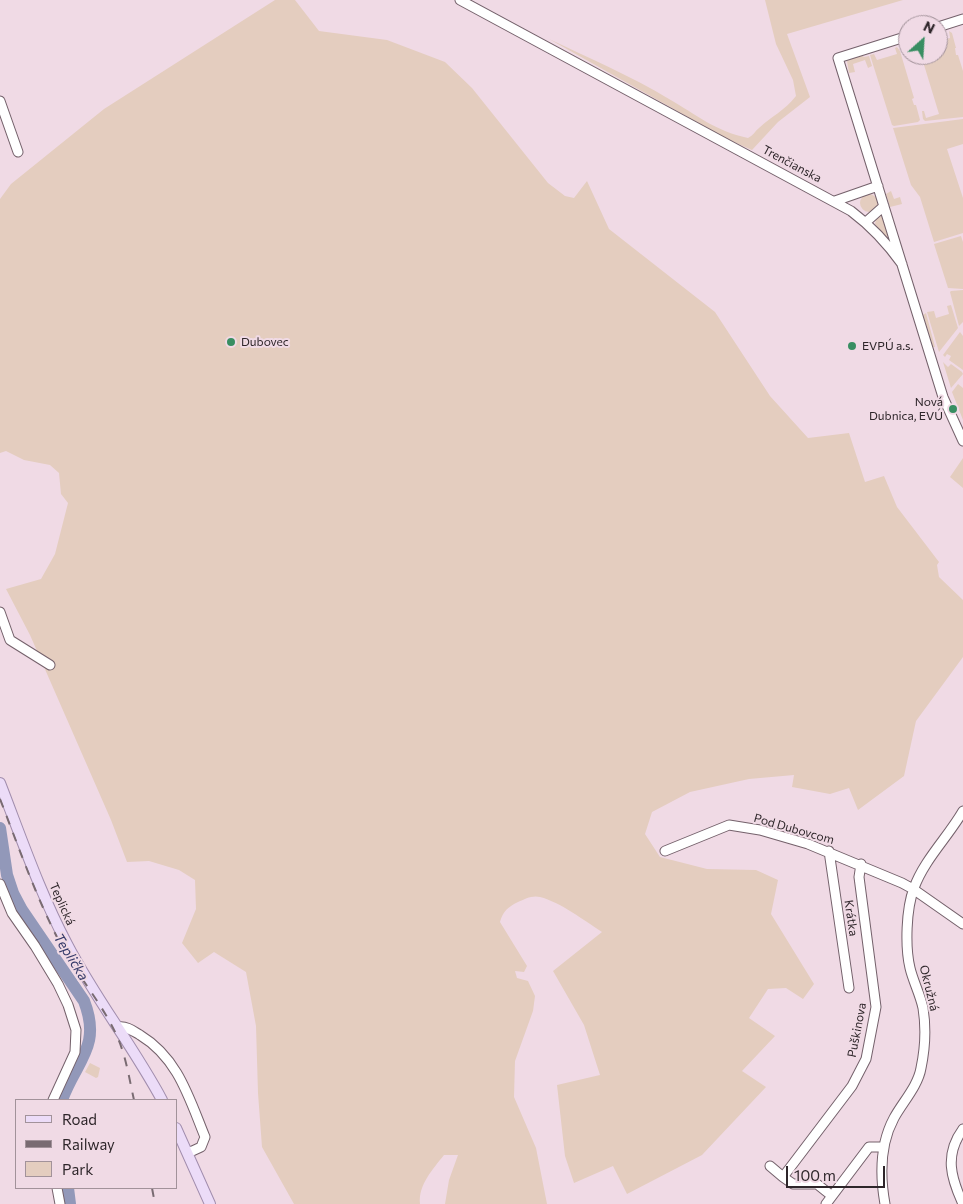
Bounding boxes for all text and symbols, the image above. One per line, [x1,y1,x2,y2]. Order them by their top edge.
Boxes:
north arrow [898,15,948,65]
text: N [921,17,938,37]
street label: Trenčianska [760,142,824,186]
place label: Dubovec [241,335,289,349]
marker: Dubovec [225,336,237,348]
place label: EVPÚ a.s. [862,339,913,353]
marker: EVPÚ a.s. [846,340,858,352]
place label: Nová Dubnica, EVÚ [869,395,943,423]
marker: Nová Dubnica, EVÚ [947,403,959,415]
street label: Pod Dubovcom [752,811,836,847]
street label: Teplická [46,881,78,927]
street label: Krátka [841,899,861,937]
water label: Teplička [50,930,92,984]
street label: Okružná [916,964,942,1012]
street label: Puškinova [845,1001,869,1059]
legend [15,1099,178,1189]
text: Road [62,1110,97,1128]
text: Railway [62,1135,115,1153]
scale bar [788,1156,887,1188]
text: Park [62,1160,93,1178]
text: 100 m [794,1166,836,1184]

